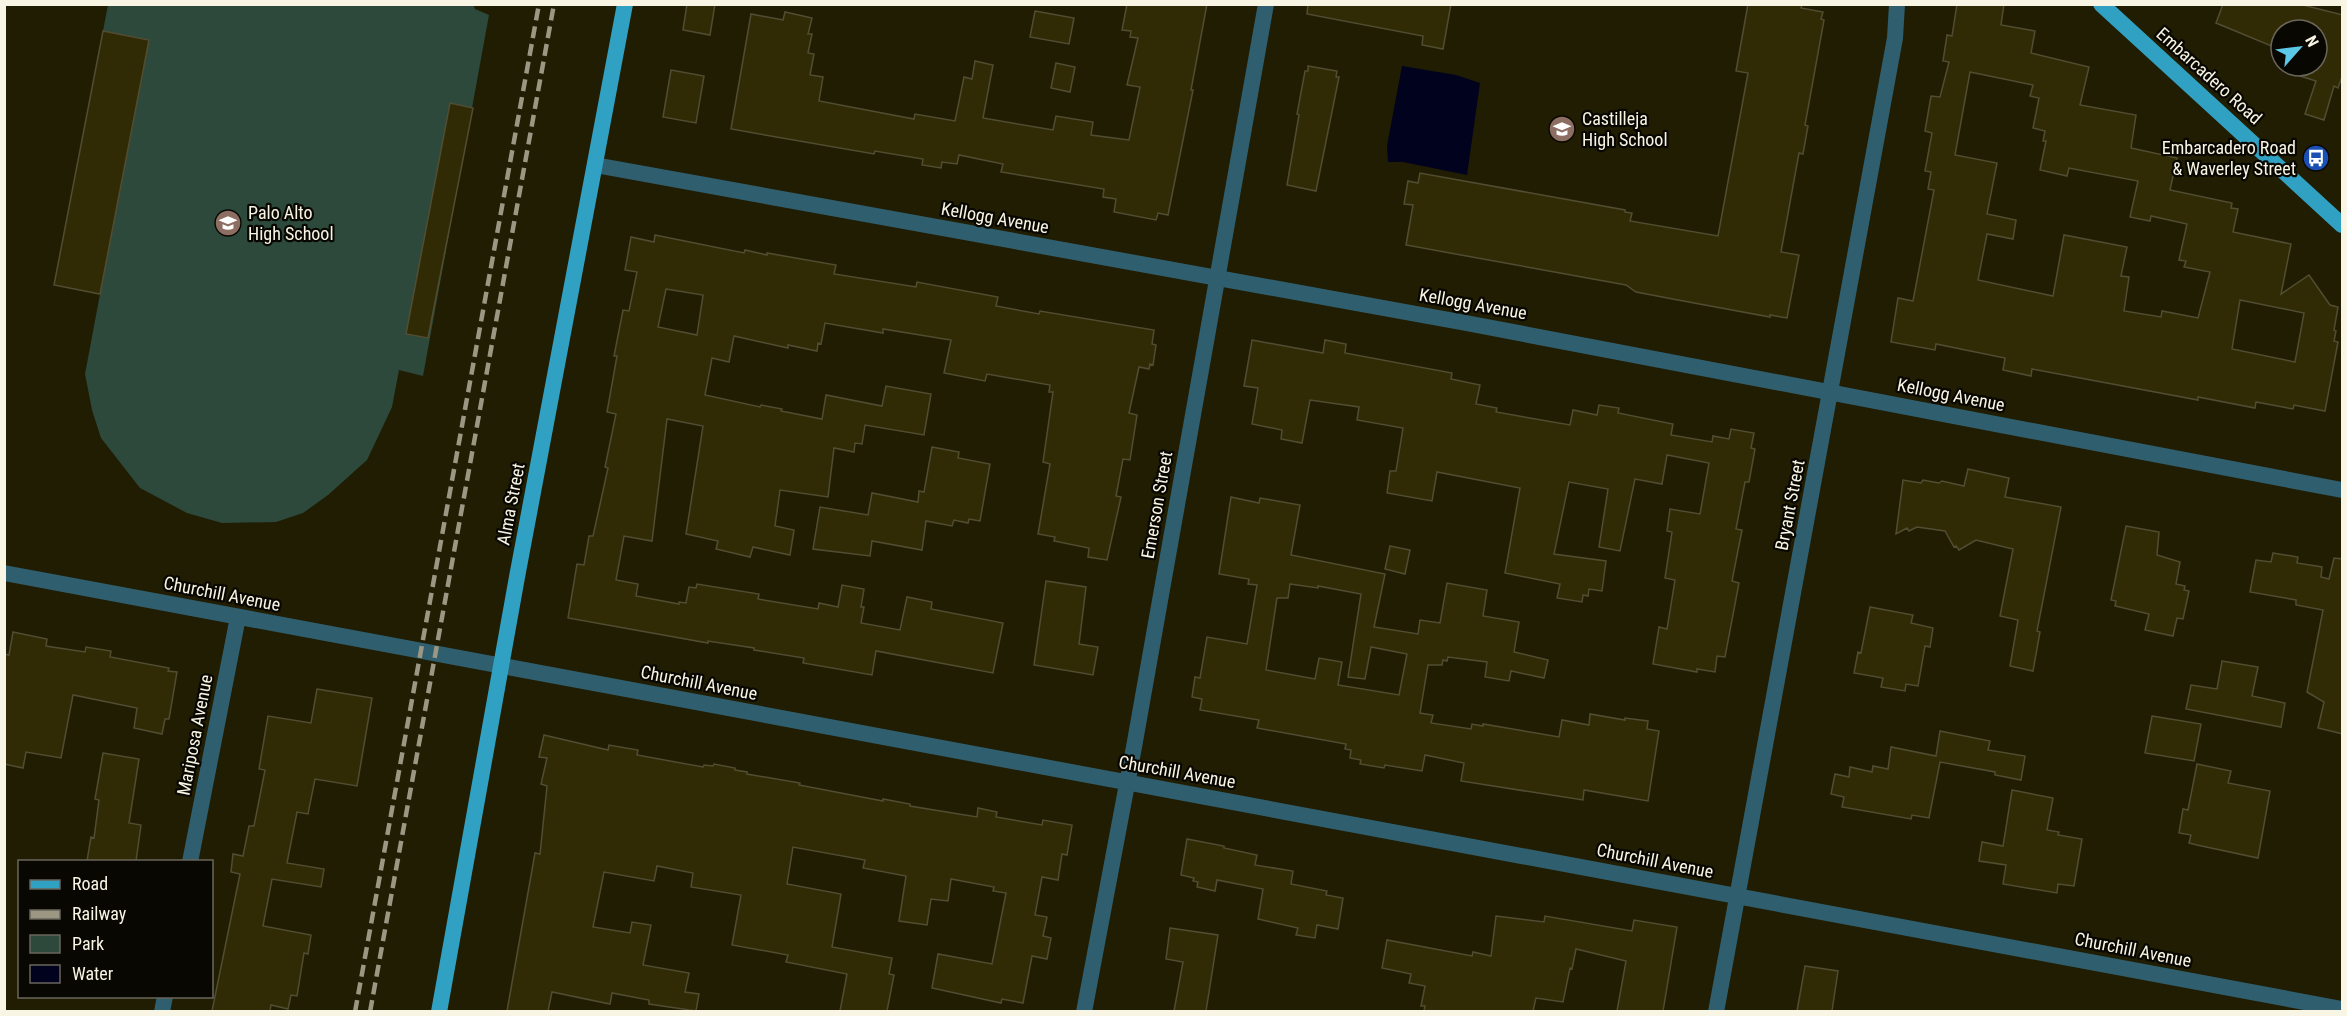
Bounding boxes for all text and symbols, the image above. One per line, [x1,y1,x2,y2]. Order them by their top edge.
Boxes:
north arrow [2269,18,2329,78]
street label: Embarcadero Road [2152,23,2266,128]
text: N [2301,32,2322,50]
place label: Castilleja High School [1582,108,1668,150]
school or university icon: Castilleja High School [1547,114,1577,144]
place label: Embarcadero Road & Waverley Street [2162,137,2296,179]
bus stop icon: Embarcadero Road & Waverley Street [2301,143,2331,173]
street label: Kellogg Avenue [940,198,1051,237]
place label: Palo Alto High School [248,202,334,244]
school or university icon: Palo Alto High School [213,208,243,238]
street label: Kellogg Avenue [1418,284,1529,323]
street label: Kellogg Avenue [1896,374,2007,415]
street label: Emerson Street [1137,450,1176,560]
street label: Bryant Street [1770,458,1809,552]
street label: Alma Street [492,461,529,547]
street label: Churchill Avenue [162,572,282,615]
street label: Churchill Avenue [639,661,759,704]
street label: Mariposa Avenue [173,673,217,797]
street label: Churchill Avenue [1117,751,1237,792]
street label: Churchill Avenue [1595,839,1715,882]
legend [18,860,213,998]
text: Road [72,873,108,894]
text: Railway [72,903,127,924]
street label: Churchill Avenue [2073,928,2193,971]
text: Park [72,933,104,954]
text: Water [72,963,114,984]

